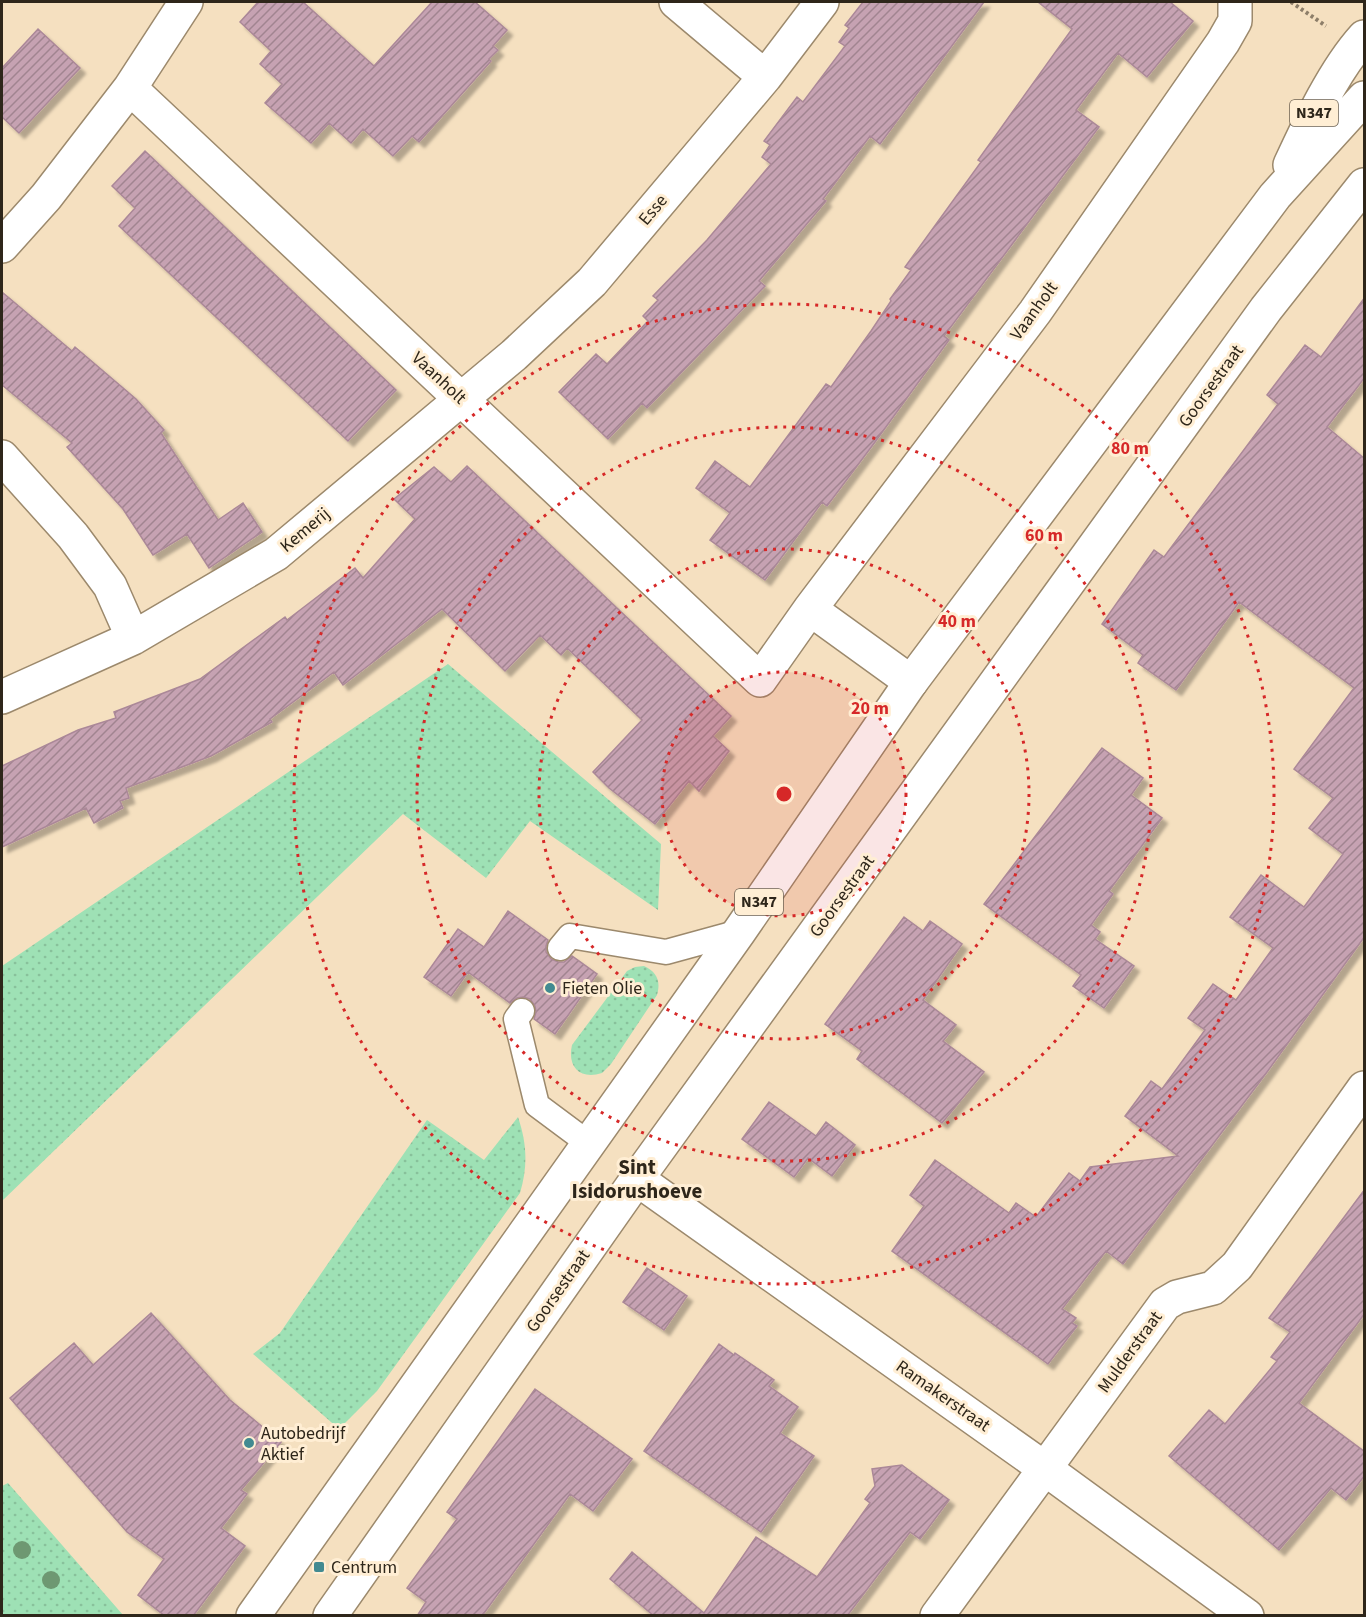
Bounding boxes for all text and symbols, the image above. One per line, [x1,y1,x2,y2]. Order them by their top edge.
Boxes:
road number: N347 [1290,100,1338,126]
street label: Esse [633,189,673,231]
street label: Vaanholt [1004,277,1064,345]
street label: Goorsestraat [1173,340,1249,432]
street label: Vaanholt [406,346,472,410]
text: 80 m [1111,436,1149,461]
street label: Kemerij [275,502,335,558]
text: 60 m [1025,523,1063,548]
text: 40 m [938,609,976,634]
text: 20 m [851,696,889,721]
centre of rings [774,784,794,804]
street label: Goorsestraat [804,850,880,942]
road number: N347 [735,889,783,915]
place label: Fieten Olie [562,976,642,1001]
marker: Fieten Olie [543,981,557,995]
district label: Sint Isidorushoeve [572,1152,703,1206]
street label: Goorsestraat [520,1244,596,1338]
street label: Mulderstraat [1092,1306,1168,1398]
street label: Ramakerstraat [891,1354,995,1438]
place label: Autobedrijf Aktief [261,1421,346,1467]
marker: Autobedrijf Aktief [242,1436,256,1450]
place label: Centrum [331,1555,397,1580]
marker: Centrum [312,1560,326,1574]

